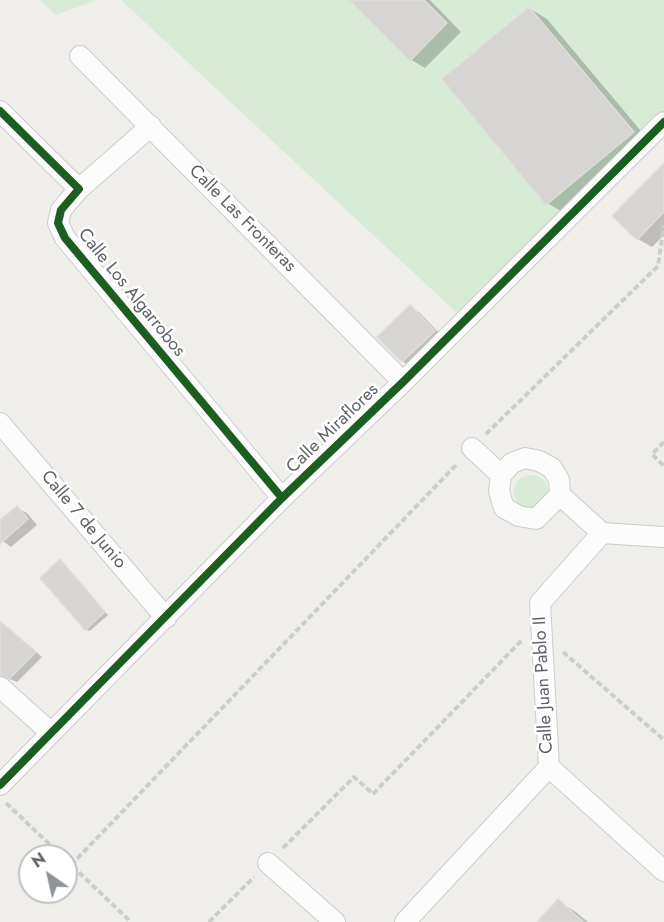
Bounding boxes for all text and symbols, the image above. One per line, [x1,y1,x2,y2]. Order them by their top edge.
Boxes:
street label: Calle Las Fronteras [184,161,300,277]
street label: Calle Los Algarrobos [73,225,189,361]
street label: Calle Miraflores [282,380,384,478]
street label: Calle 7 de Junio [36,467,130,573]
street label: Calle Juan Pablo II [530,616,558,754]
north arrow [18,844,78,904]
text: N [27,847,50,873]

